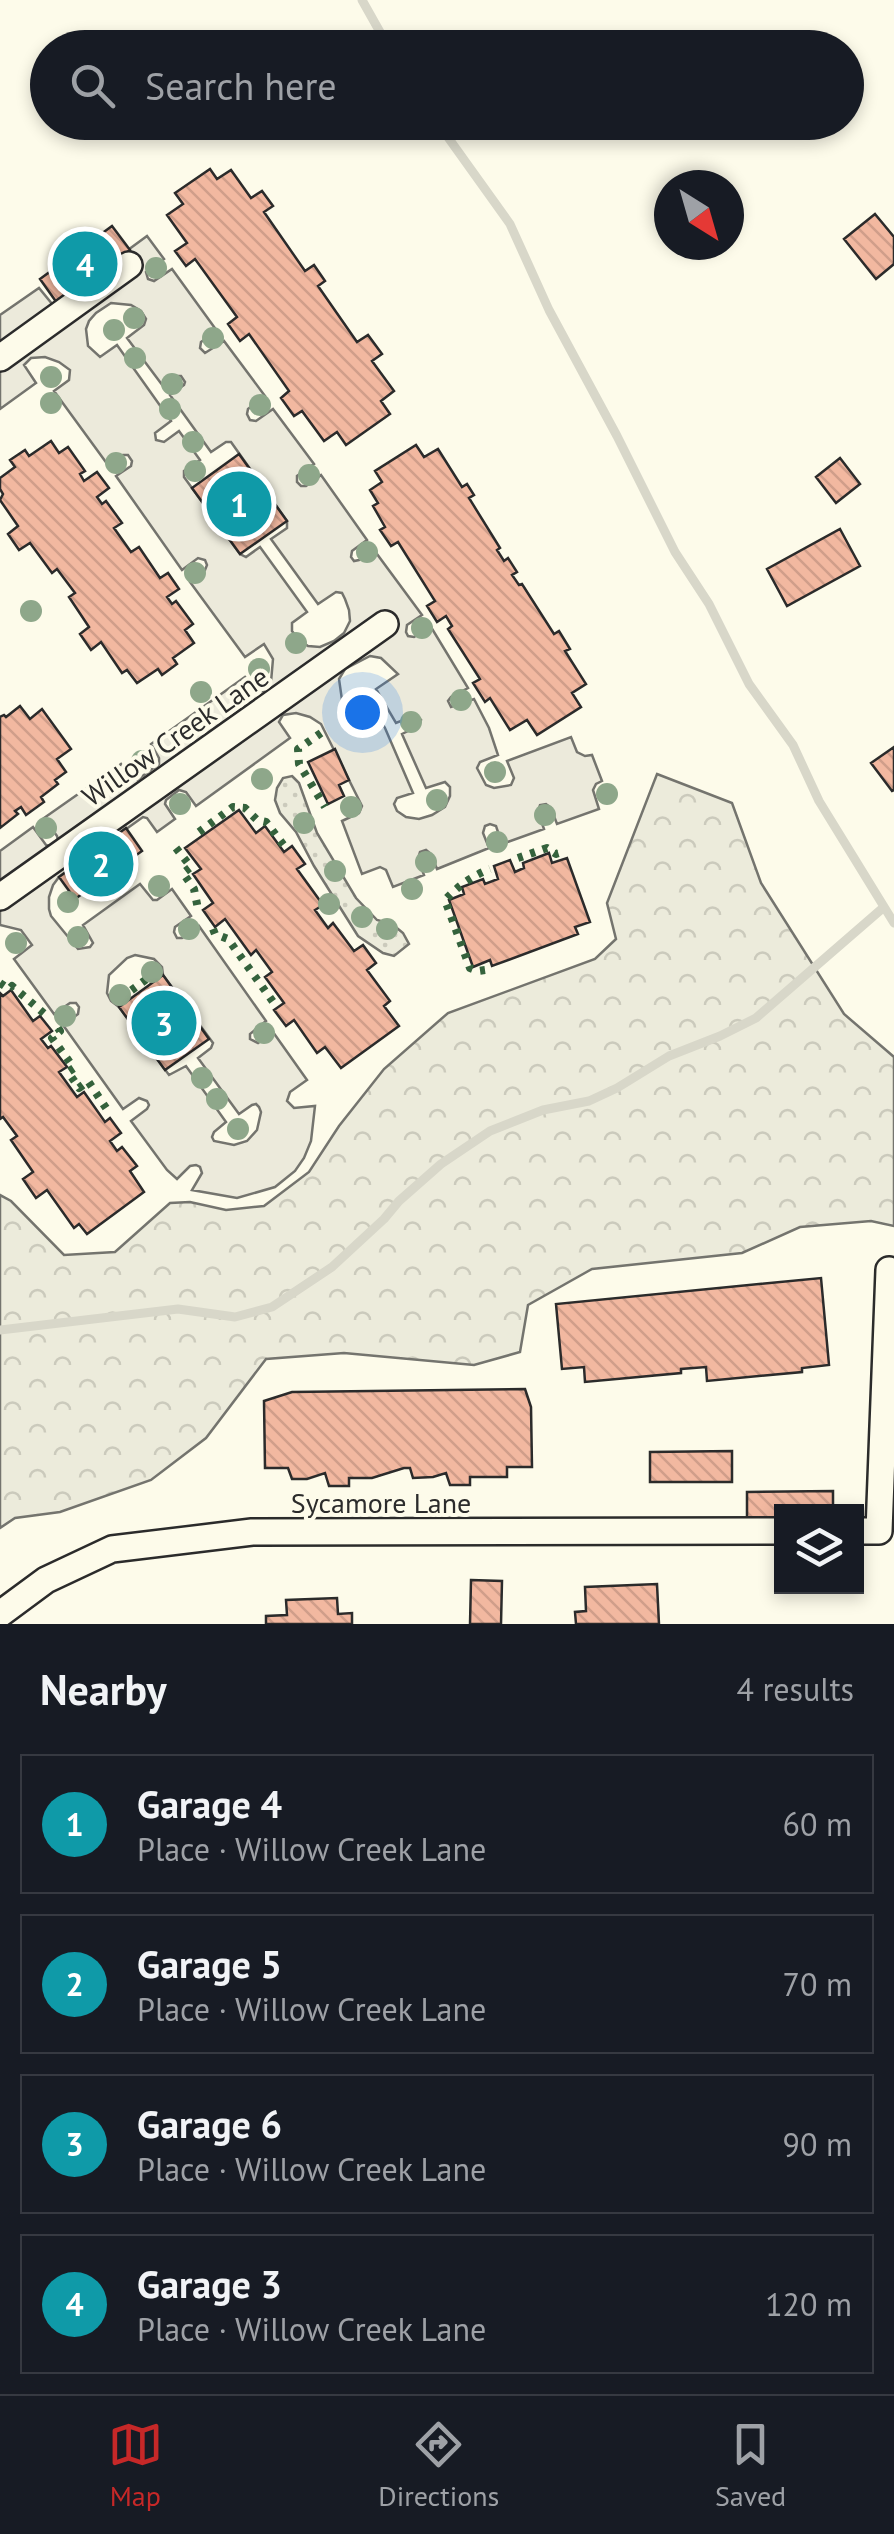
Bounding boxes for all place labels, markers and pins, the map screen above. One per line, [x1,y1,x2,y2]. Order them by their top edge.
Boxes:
pin: 4 [52,226,118,302]
pin: 1 [206,466,272,542]
pin: 2 [68,826,134,902]
pin: 3 [132,986,196,1060]

